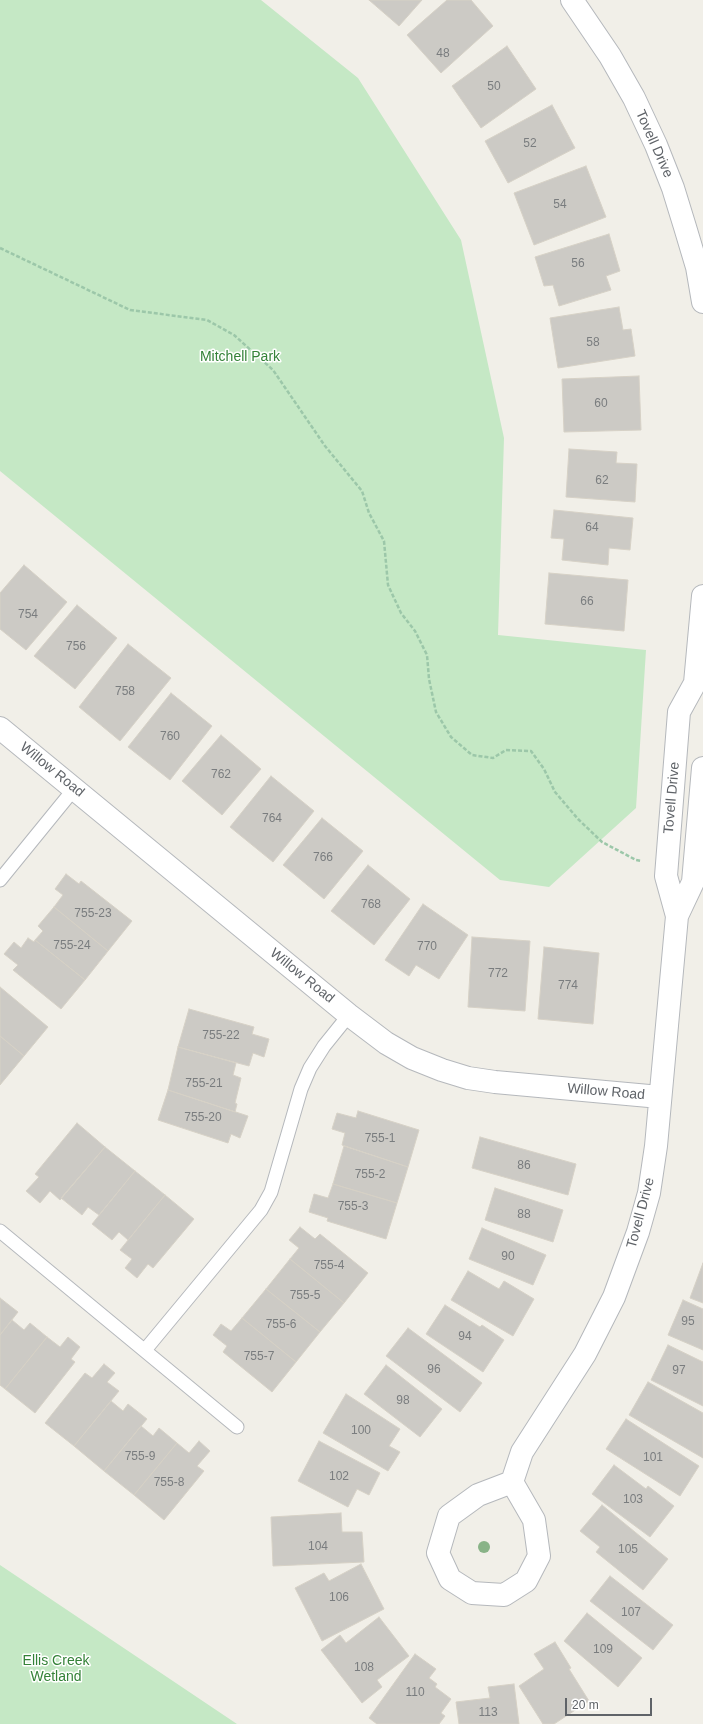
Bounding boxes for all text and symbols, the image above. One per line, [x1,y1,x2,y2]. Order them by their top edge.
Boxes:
house number: 48 [436,47,450,61]
house number: 50 [487,80,501,94]
street label: Tovell Drive [632,108,676,180]
house number: 52 [523,137,537,151]
house number: 54 [553,198,567,212]
house number: 56 [571,257,585,271]
house number: 58 [586,336,600,350]
park label: Mitchell Park [200,349,280,365]
house number: 60 [594,397,608,411]
house number: 62 [595,474,609,488]
house number: 64 [585,521,599,535]
house number: 66 [580,595,594,609]
house number: 754 [18,608,38,622]
house number: 756 [66,640,86,654]
house number: 758 [115,685,135,699]
house number: 760 [160,730,180,744]
street label: Willow Road [16,739,88,801]
street label: Tovell Drive [660,761,684,835]
house number: 762 [211,768,231,782]
house number: 764 [262,812,282,826]
house number: 766 [313,851,333,865]
house number: 768 [361,898,381,912]
house number: 755-23 [74,907,112,921]
house number: 755-24 [53,939,91,953]
house number: 770 [417,940,437,954]
street label: Willow Road [266,945,338,1007]
house number: 772 [488,967,508,981]
house number: 774 [558,979,578,993]
house number: 755-22 [202,1029,240,1043]
house number: 755-21 [185,1077,223,1091]
street label: Willow Road [567,1080,645,1104]
house number: 755-20 [184,1111,222,1125]
house number: 755-1 [365,1132,395,1146]
house number: 86 [517,1159,531,1173]
house number: 755-2 [355,1168,385,1182]
street label: Tovell Drive [624,1176,658,1250]
house number: 755-3 [338,1200,368,1214]
house number: 88 [517,1208,531,1222]
house number: 90 [501,1250,515,1264]
house number: 755-4 [314,1259,344,1273]
house number: 755-5 [290,1289,320,1303]
house number: 95 [681,1315,695,1329]
house number: 755-6 [266,1318,296,1332]
house number: 94 [458,1330,472,1344]
house number: 755-7 [244,1350,274,1364]
house number: 96 [427,1363,441,1377]
house number: 97 [672,1364,686,1378]
house number: 98 [396,1394,410,1408]
house number: 100 [351,1424,371,1438]
house number: 755-9 [125,1450,155,1464]
house number: 101 [643,1451,663,1465]
house number: 102 [329,1470,349,1484]
house number: 755-8 [154,1476,184,1490]
house number: 103 [623,1493,643,1507]
house number: 104 [308,1540,328,1554]
house number: 105 [618,1543,638,1557]
house number: 106 [329,1591,349,1605]
house number: 107 [621,1606,641,1620]
house number: 109 [593,1643,613,1657]
park label: Ellis Creek Wetland [23,1653,89,1686]
house number: 108 [354,1661,374,1675]
house number: 110 [405,1686,425,1700]
scale bar [567,1690,654,1716]
text: 20 m [572,1698,599,1712]
house number: 113 [478,1706,498,1720]

